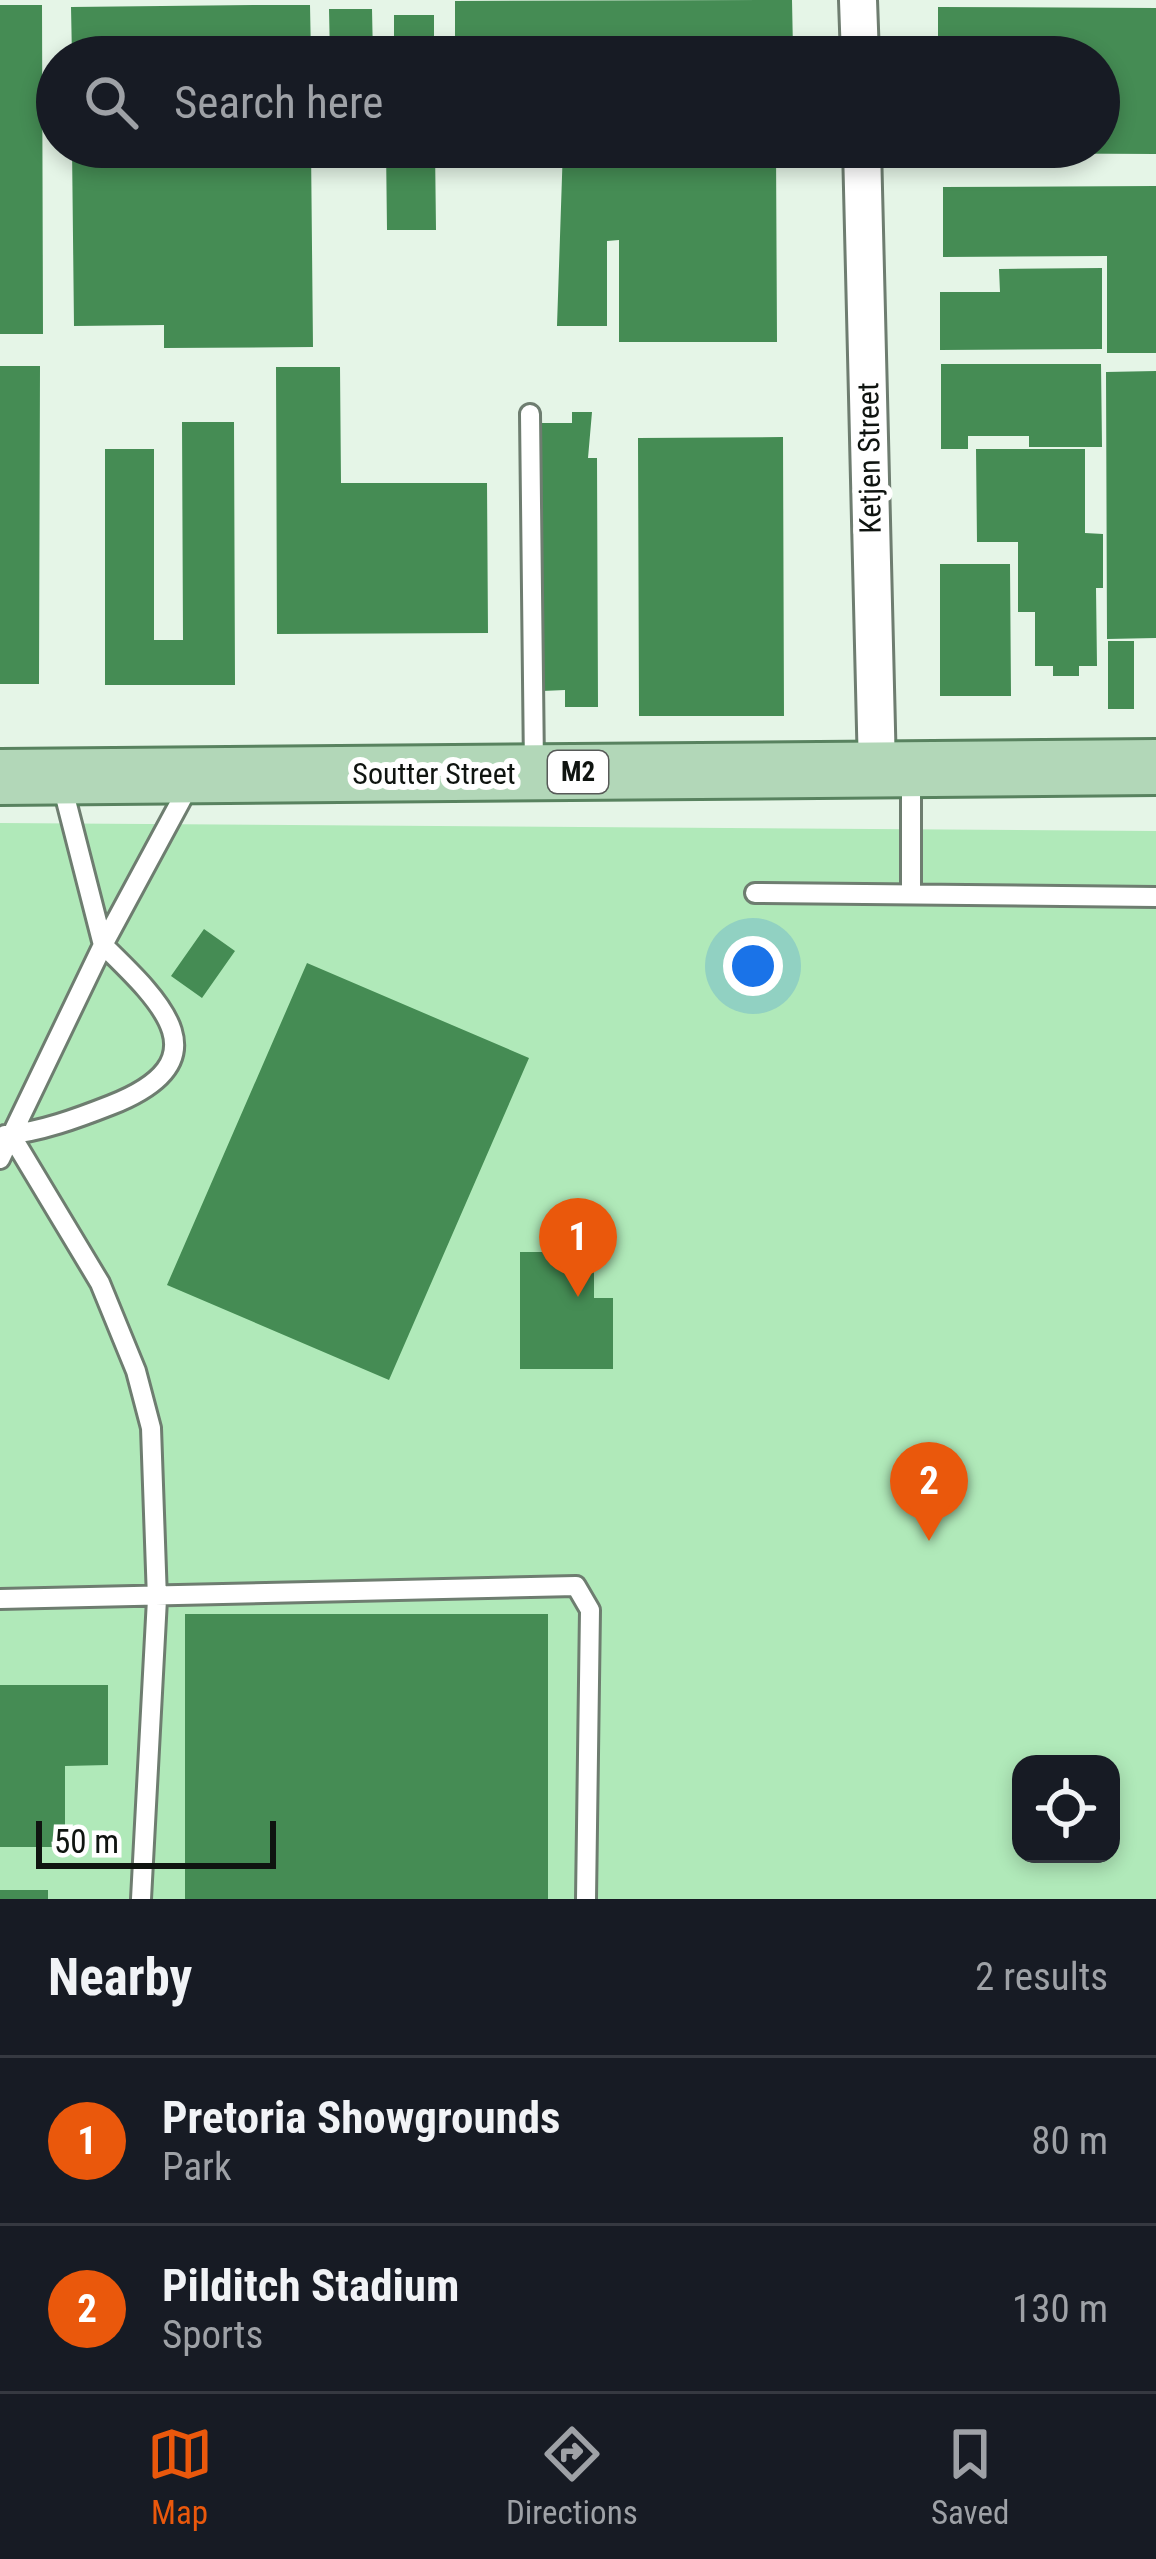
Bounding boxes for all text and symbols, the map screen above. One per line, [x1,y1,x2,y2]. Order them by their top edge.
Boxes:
search box [36,36,1120,168]
icon: search [78,69,144,135]
text: Search here [174,76,383,129]
street label: Ketjen Street [850,382,888,534]
road number: M2 [548,751,608,793]
street label: Soutter Street [352,756,516,791]
your location [723,936,783,996]
pin: 1 [539,1198,617,1297]
pin: 2 [890,1442,968,1541]
map controls [1012,1755,1120,1863]
button: locate [1012,1755,1120,1863]
scale bar [36,1815,276,1868]
text: 50 m [54,1822,119,1861]
text: Nearby [48,1948,192,2007]
text: 2 results [975,1954,1108,2000]
text: Pretoria Showgrounds [162,2091,560,2144]
text: 1 [77,2118,97,2164]
text: 80 m [1031,2118,1108,2164]
text: Park [162,2144,232,2190]
text: Pilditch Stadium [162,2259,459,2312]
text: 2 [77,2286,97,2332]
text: 130 m [1012,2286,1108,2332]
text: Sports [162,2312,263,2358]
tab: Map [147,2421,213,2532]
tab: Directions [506,2421,638,2532]
tab: Saved [931,2421,1009,2532]

